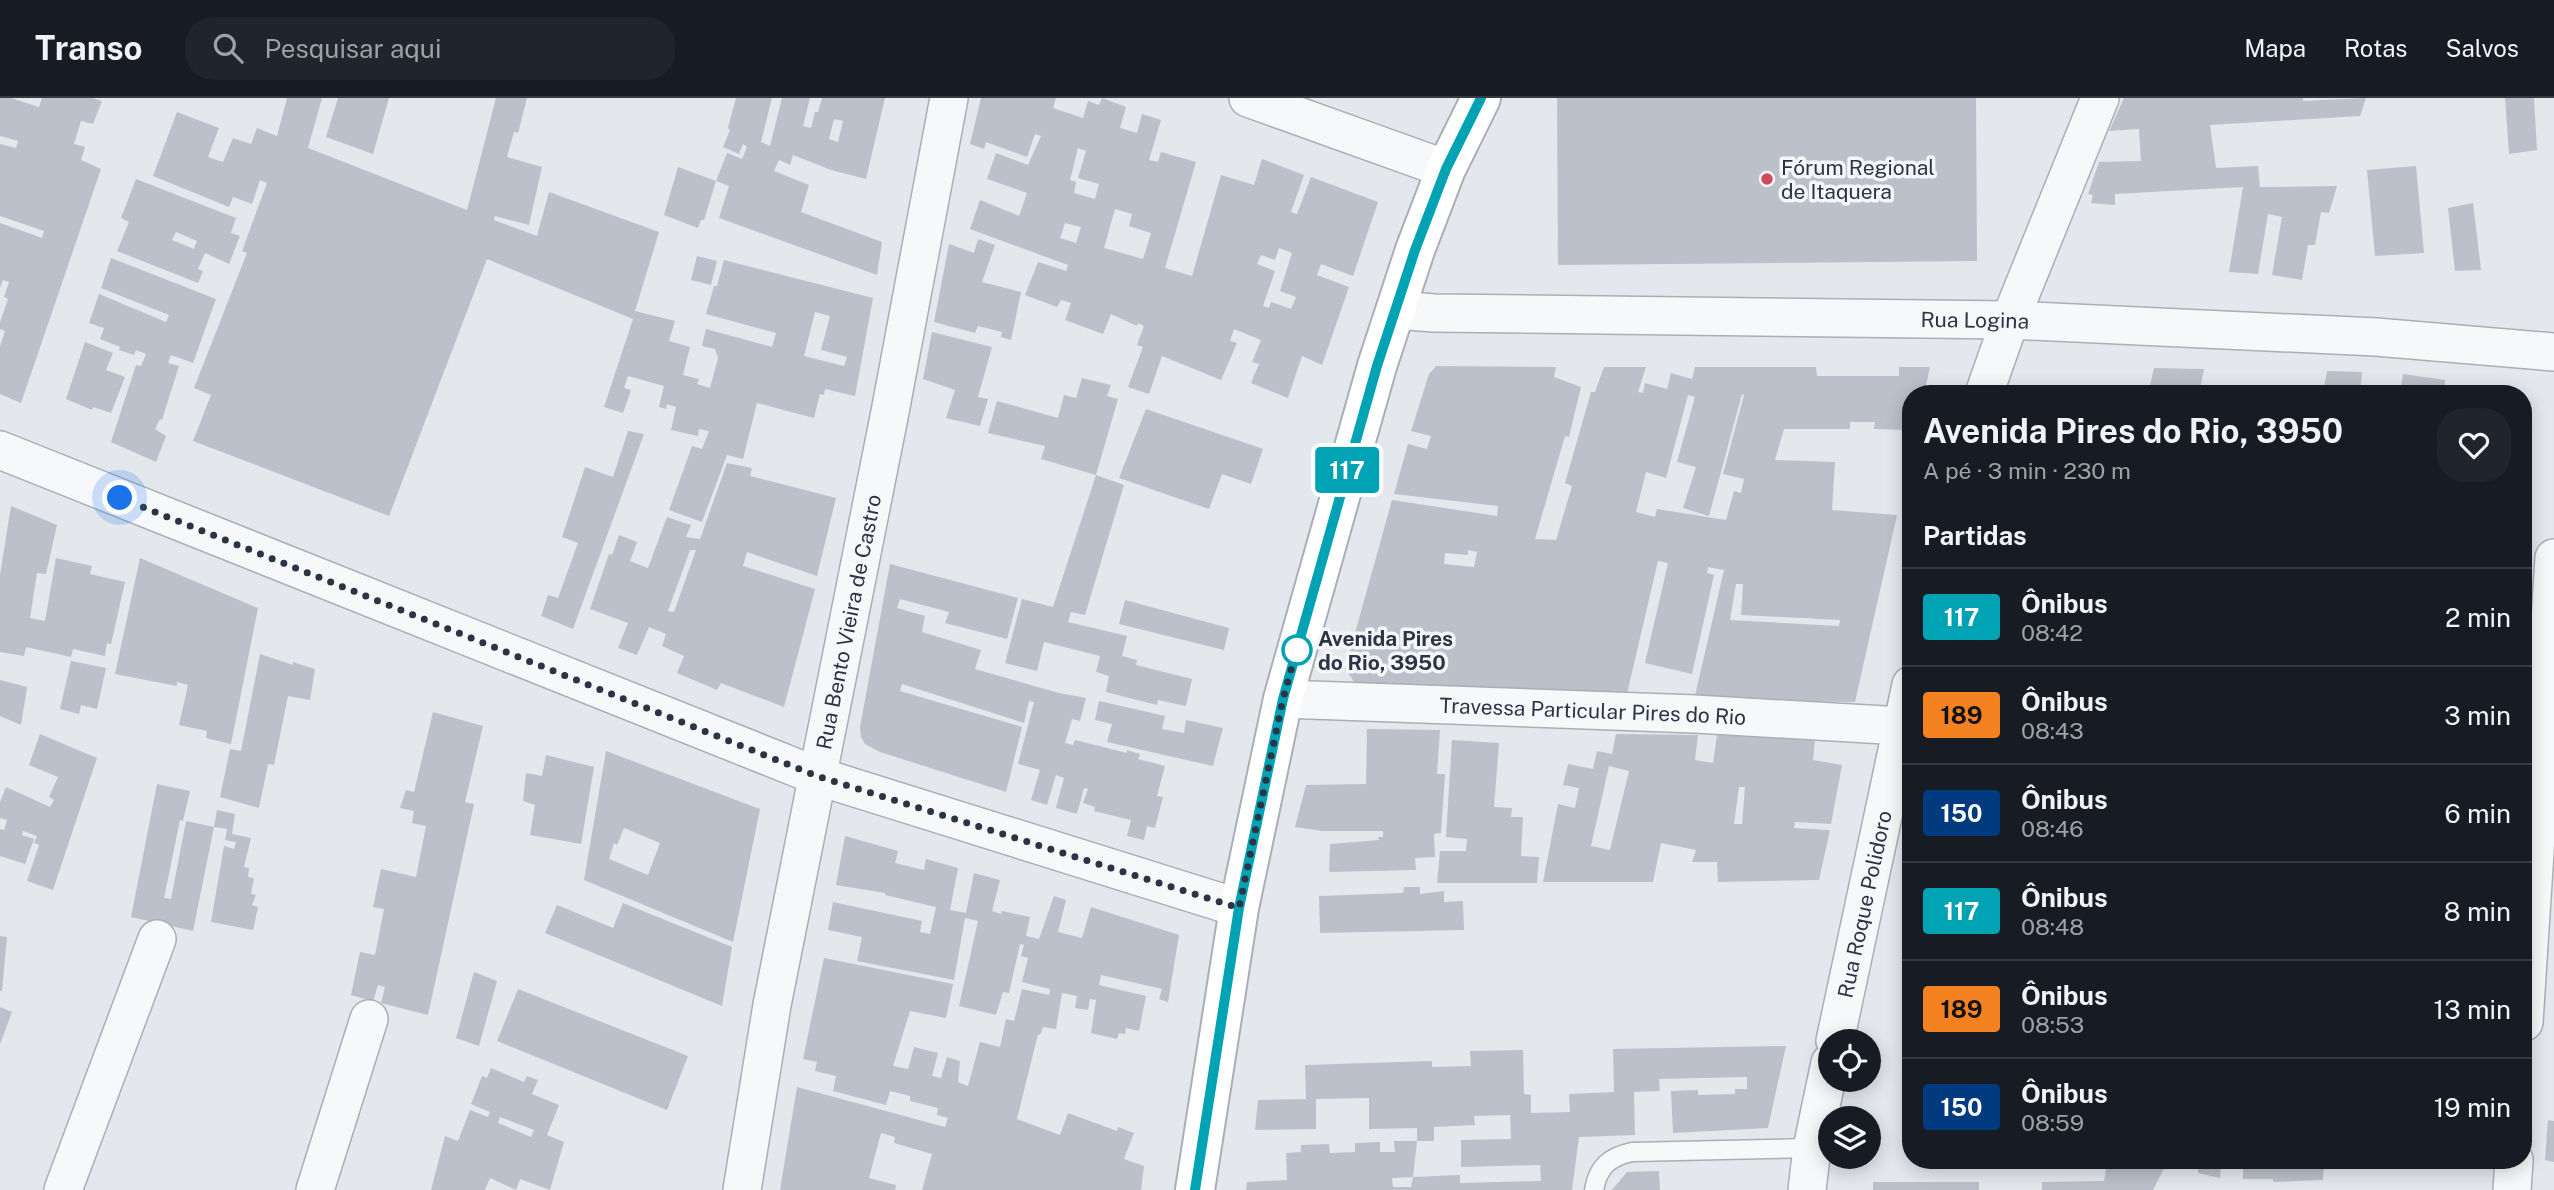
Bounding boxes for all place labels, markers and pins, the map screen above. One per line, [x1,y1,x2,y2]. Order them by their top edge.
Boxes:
place label: Fórum Regional de Itaquera [1781,155,1935,204]
marker: Fórum Regional de Itaquera [1759,171,1775,187]
place label: Avenida Pires do Rio, 3950 [1318,626,1453,675]
marker: Avenida Pires do Rio, 3950 [1282,635,1312,665]

